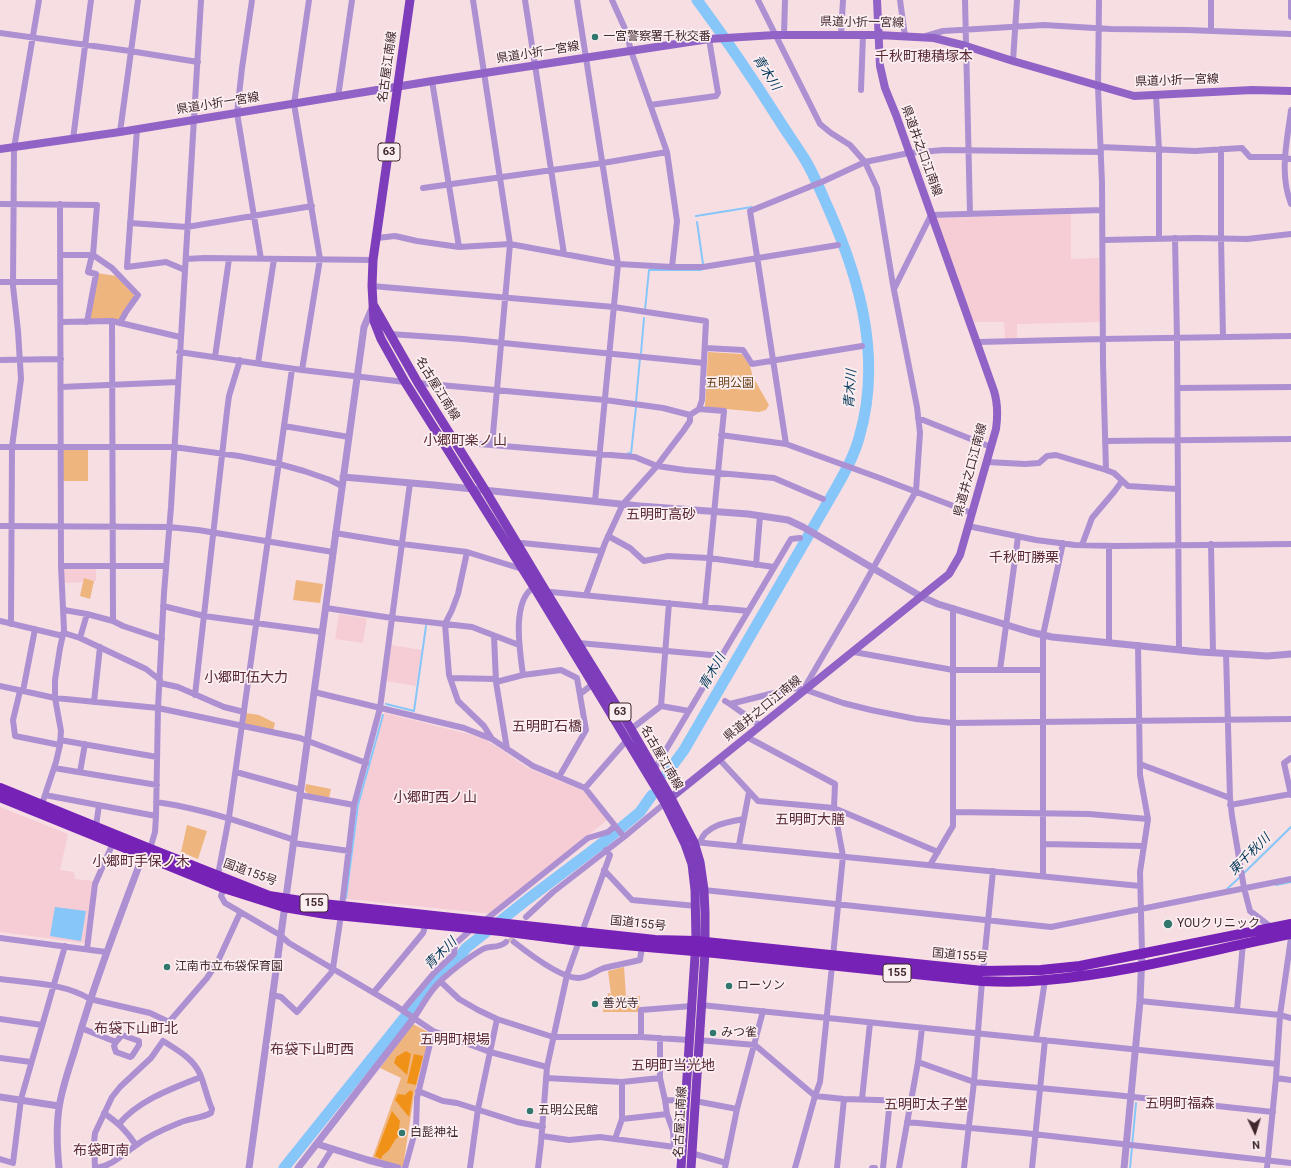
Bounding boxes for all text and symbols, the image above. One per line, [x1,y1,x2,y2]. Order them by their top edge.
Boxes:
street label: 県道小折一宮線 [820,15,904,31]
street label: 名古屋江南線 [376,30,400,104]
place label: 一宮警察署千秋交番 [603,30,711,44]
marker: 一宮警察署千秋交番 [590,32,600,42]
street label: 県道小折一宮線 [495,39,581,67]
district label: 千秋町穂積塚本 [875,49,973,65]
water label: 青木川 [749,52,783,94]
street label: 県道小折一宮線 [1135,72,1219,90]
street label: 県道小折一宮線 [175,90,261,118]
street label: 県道井之口江南線 [898,103,944,199]
road number: 63 [378,143,400,161]
street label: 名古屋江南線 [412,355,462,423]
water label: 青木川 [842,369,860,409]
park label: 五明公園 [706,377,754,391]
street label: 県道井之口江南線 [952,422,990,518]
district label: 小郷町楽ノ山 [423,433,507,449]
district label: 五明町高砂 [626,507,696,523]
district label: 千秋町勝栗 [989,550,1059,566]
water label: 青木川 [696,651,730,693]
district label: 小郷町伍大力 [204,670,288,686]
street label: 県道井之口江南線 [721,673,805,745]
road number: 63 [609,703,631,721]
district label: 五明町石橋 [512,719,582,735]
street label: 名古屋江南線 [637,723,685,793]
district label: 小郷町西ノ山 [393,790,477,806]
district label: 五明町大膳 [775,812,845,828]
water label: 東千秋川 [1226,831,1274,879]
district label: 小郷町手保ノ木 [92,854,190,870]
street label: 国道155号 [221,857,279,889]
road number: 155 [300,894,328,912]
street label: 国道155号 [609,914,667,934]
place label: YOUクリニック [1177,917,1260,931]
marker: YOUクリニック [1162,918,1174,930]
water label: 青木川 [422,935,460,973]
street label: 国道155号 [931,946,989,966]
place label: 江南市立布袋保育園 [175,960,283,974]
marker: 江南市立布袋保育園 [162,962,172,972]
road number: 155 [883,964,911,982]
place label: ローソン [737,979,785,993]
marker: ローソン [724,981,734,991]
place label: 善光寺 [603,997,639,1011]
marker: 善光寺 [590,999,600,1009]
district label: 布袋下山町北 [94,1021,178,1037]
place label: みつ雀 [721,1026,757,1040]
marker: みつ雀 [708,1028,718,1038]
district label: 五明町根場 [420,1032,490,1048]
district label: 布袋下山町西 [270,1042,354,1058]
district label: 五明町当光地 [631,1058,715,1074]
street label: 名古屋江南線 [672,1086,690,1158]
district label: 五明町福森 [1145,1096,1215,1112]
district label: 五明町太子堂 [884,1097,968,1113]
place label: 五明公民館 [538,1104,598,1118]
marker: 五明公民館 [525,1106,535,1116]
north arrow [1235,1112,1275,1152]
place label: 白髭神社 [410,1126,458,1140]
marker: 白髭神社 [397,1128,407,1138]
text: N [1252,1138,1260,1151]
district label: 布袋町南 [73,1143,129,1159]

